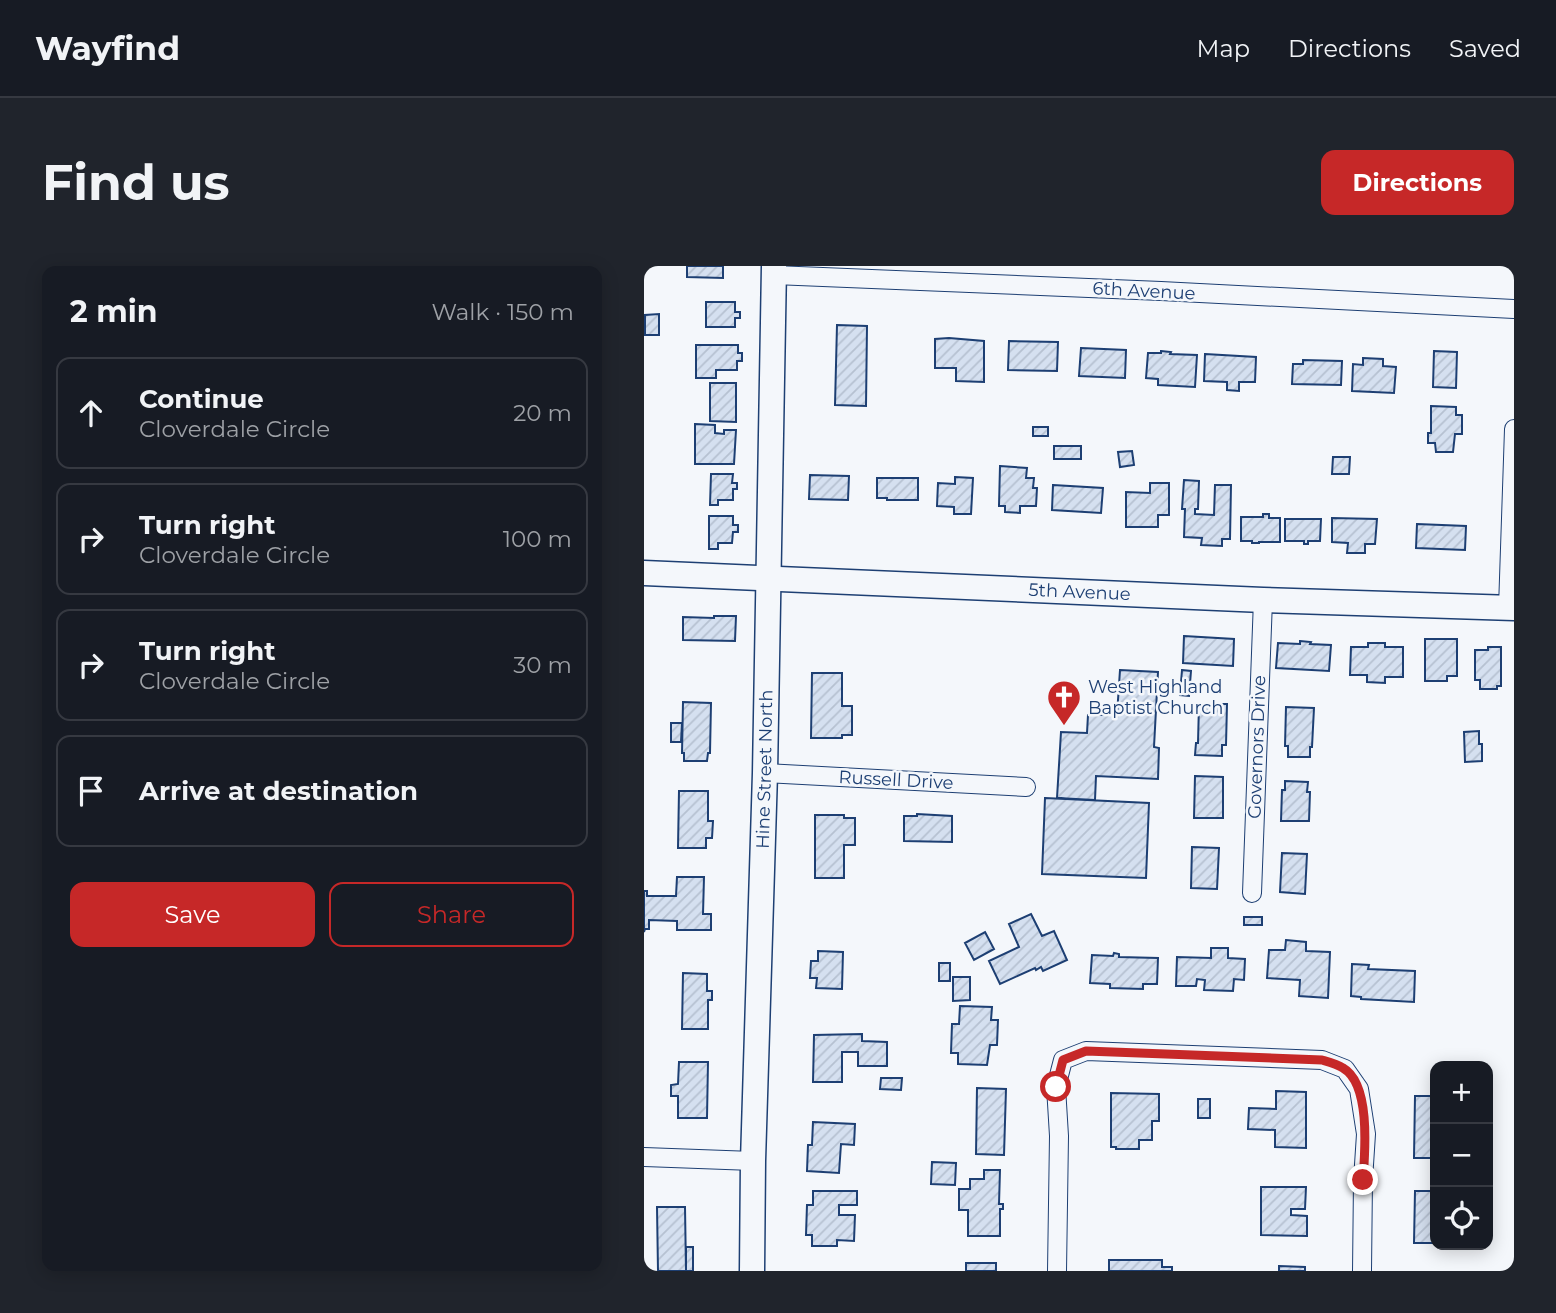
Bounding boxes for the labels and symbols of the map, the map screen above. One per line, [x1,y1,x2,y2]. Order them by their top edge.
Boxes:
street label: 6th Avenue [1092,277,1196,305]
street label: 5th Avenue [1028,579,1131,605]
street label: Governors Drive [1243,675,1271,819]
place label: West Highland Baptist Church [1088,676,1224,719]
church icon: West Highland Baptist Church [1045,678,1083,727]
street label: Hine Street North [752,689,777,849]
street label: Russell Drive [838,766,954,794]
route start [1040,1071,1071,1102]
route end [1347,1164,1378,1195]

